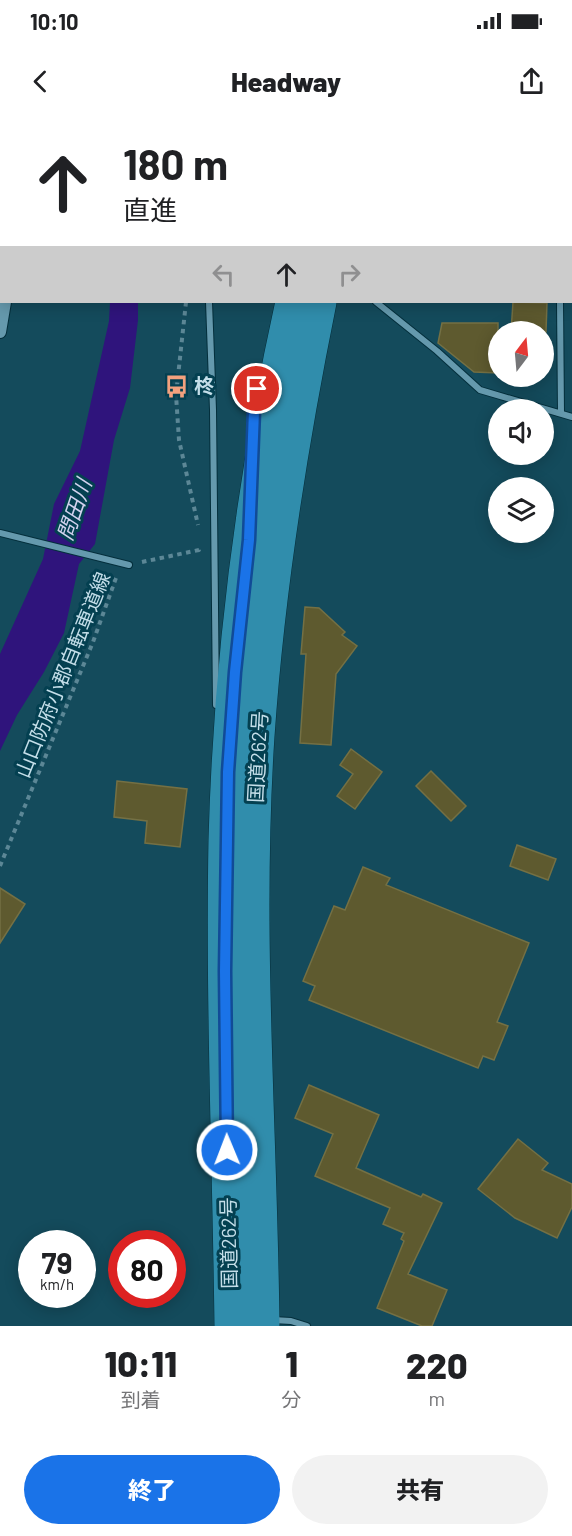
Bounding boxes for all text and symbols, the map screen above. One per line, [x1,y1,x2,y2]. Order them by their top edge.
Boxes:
text: 10:10 [30,8,79,34]
icon: back [24,65,57,98]
text: Headway [231,65,341,97]
icon: share [515,65,548,98]
text: 180 m [123,138,228,188]
icon: ahead [24,144,102,222]
text: 直進 [123,193,177,225]
icon: left [207,258,240,291]
icon: ahead [270,258,303,291]
icon: right [333,258,366,291]
north arrow [488,321,554,387]
map controls [488,321,554,543]
pin [231,363,282,414]
icon: arrive [240,372,273,405]
bus stop icon: 柊 [163,373,189,399]
place label: 柊 [194,373,214,397]
button: sound [488,399,554,465]
water label: 問田川 [52,474,96,543]
button: layers [488,477,554,543]
street label: 山口防府小郡自転車道線 [10,568,114,781]
street label: 国道262号 [243,711,271,803]
position arrow [195,1118,259,1182]
street label: 国道262号 [215,1197,241,1289]
speed limit sign: 80 [108,1230,186,1308]
text: 79 [42,1244,72,1280]
text: km/h [40,1275,74,1293]
text: 10:11 [104,1341,177,1384]
text: 1 [285,1341,298,1384]
text: 220 [406,1343,468,1386]
text: m [429,1386,445,1410]
text: 到着 [121,1387,161,1411]
text: 分 [282,1387,302,1411]
button: 終了 [24,1455,280,1524]
button: 共有 [292,1455,548,1524]

